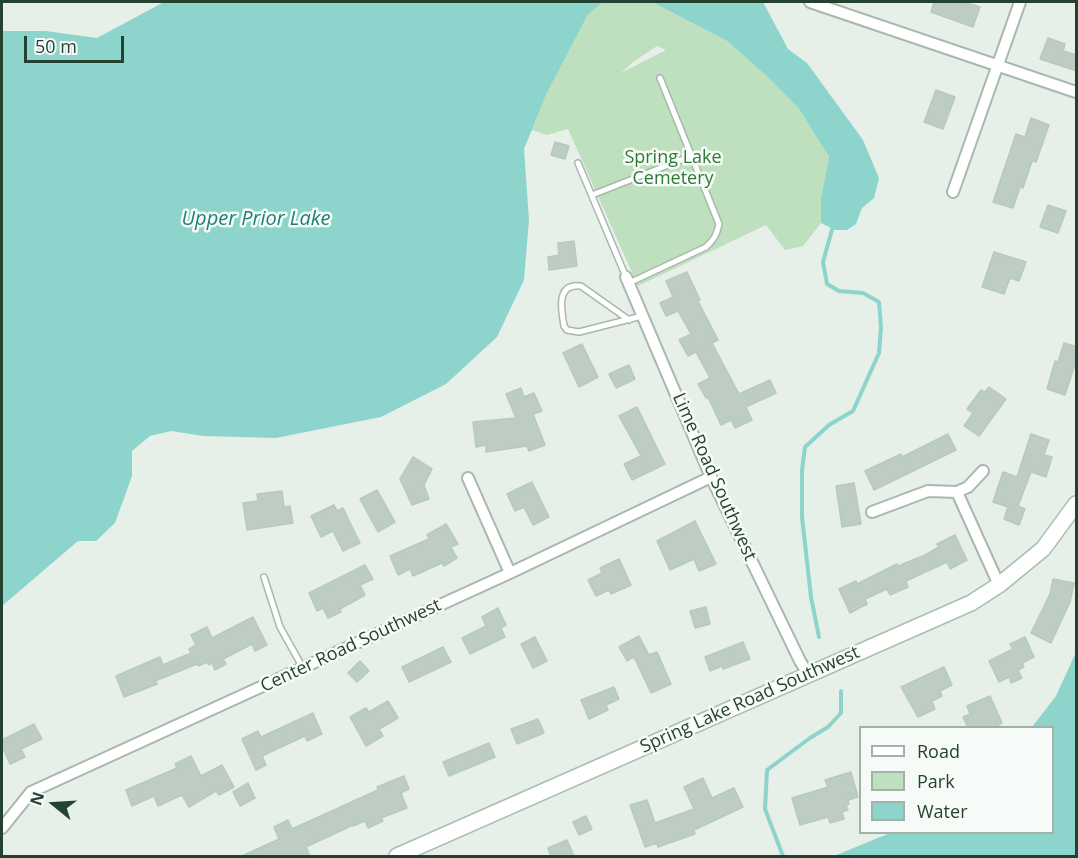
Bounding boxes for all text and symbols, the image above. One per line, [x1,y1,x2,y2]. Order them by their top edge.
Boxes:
scale bar [27,24,128,62]
text: 50 m [35,34,77,58]
park label: Spring Lake Cemetery [624,147,722,190]
water label: Upper Prior Lake [182,207,330,231]
street label: Lime Road Southwest [667,390,761,564]
street label: Center Road Southwest [257,595,445,697]
street label: Spring Lake Road Southwest [637,642,863,758]
legend [859,726,1054,834]
text: Road [917,739,960,763]
text: Park [917,769,955,793]
north arrow [24,774,84,834]
text: N [24,789,49,808]
text: Water [917,799,968,823]

